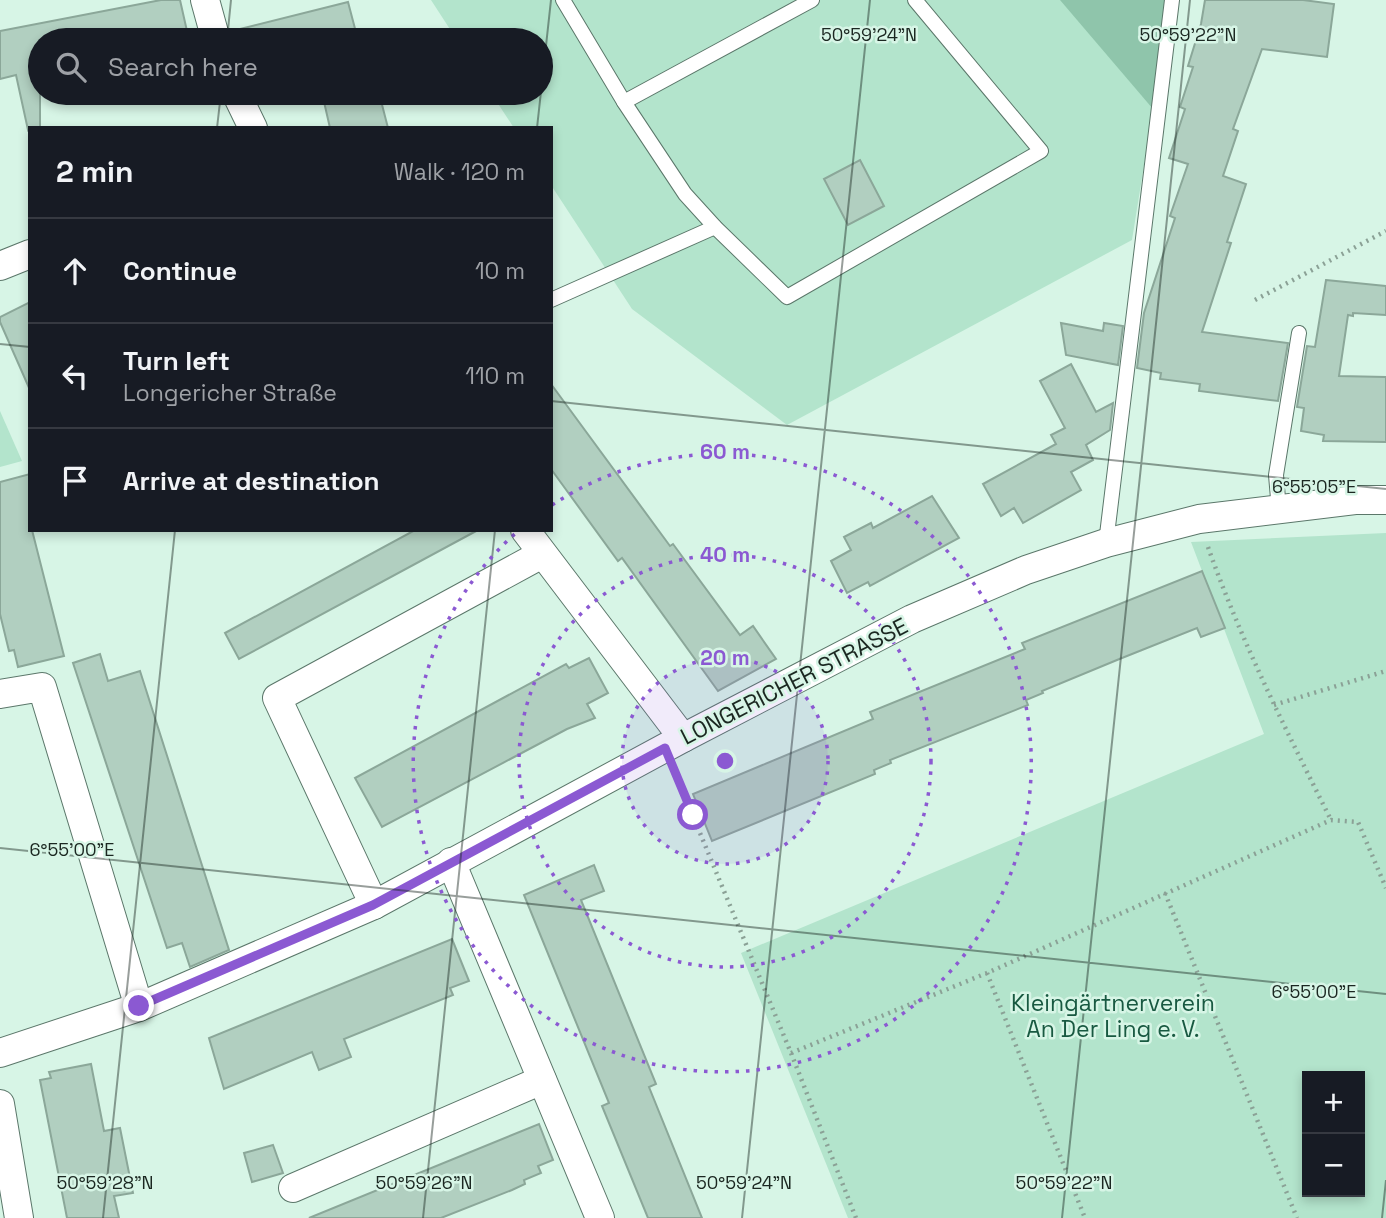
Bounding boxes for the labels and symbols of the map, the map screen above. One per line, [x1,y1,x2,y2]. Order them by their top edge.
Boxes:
text: 50°59'24"N [821,23,917,46]
text: 50°59'22"N [1140,23,1236,46]
text: 60 m [700,438,750,465]
text: 6°55'05"E [1272,475,1356,498]
text: 40 m [700,541,750,568]
street label: LONGERICHER STRASSE [675,611,913,751]
text: 20 m [700,644,750,671]
centre of rings [713,749,737,773]
route start [677,799,708,830]
text: 6°55'00"E [30,838,114,861]
text: 6°55'00"E [1272,980,1356,1003]
park label: Kleingärtnerverein An Der Ling e. V. [1011,988,1215,1044]
route end [123,990,154,1021]
text: 50°59'28"N [56,1171,154,1194]
text: 50°59'26"N [376,1171,472,1194]
text: 50°59'24"N [696,1171,792,1194]
text: 50°59'22"N [1016,1171,1112,1194]

